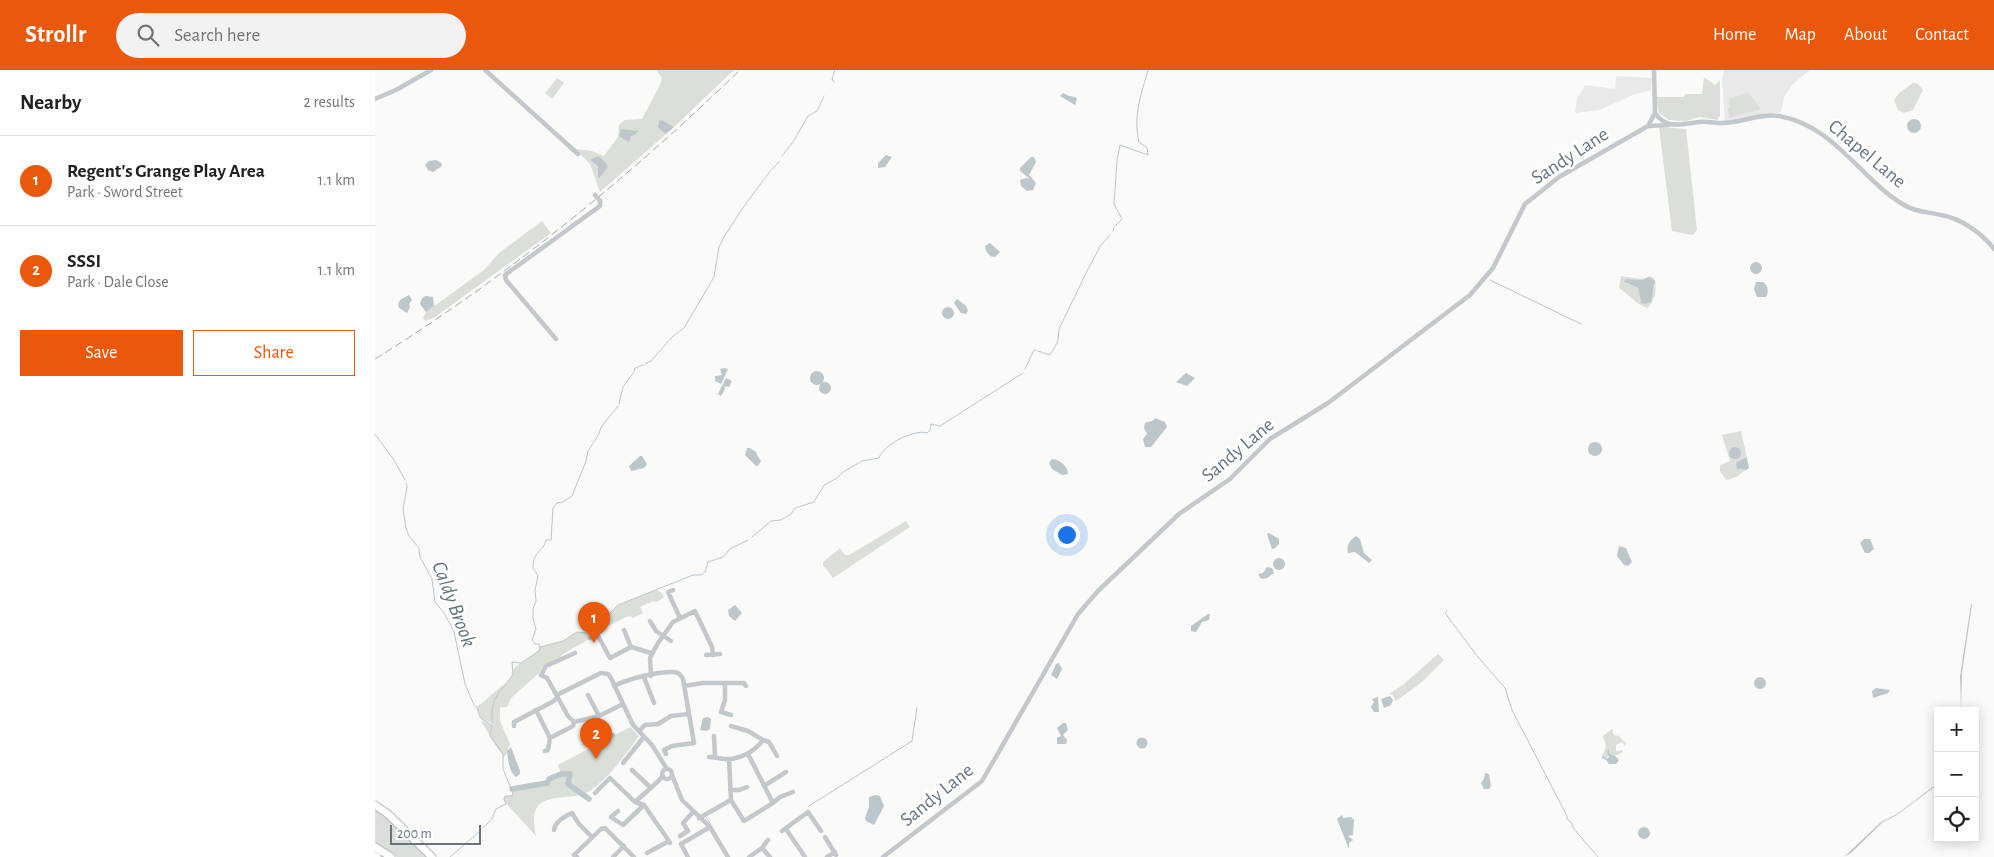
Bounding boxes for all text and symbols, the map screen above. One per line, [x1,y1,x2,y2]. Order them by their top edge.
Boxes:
search box [116,13,466,58]
icon: search [134,21,162,49]
text: Strollr [25,23,86,47]
text: Search here [174,26,260,45]
text: Home [1713,26,1756,44]
text: Map [1784,26,1816,44]
text: About [1844,26,1887,44]
text: Contact [1915,26,1969,44]
text: Nearby [20,92,81,113]
text: 2 results [303,94,355,110]
street label: Chapel Lane [1824,116,1910,192]
street label: Sandy Lane [1528,124,1612,188]
text: Regent's Grange Play Area [67,162,265,181]
text: 1 [33,172,39,188]
text: 1.1 km [318,172,355,188]
text: Park · Sword Street [67,184,183,200]
text: SSSI [67,252,101,271]
text: 2 [32,262,40,278]
text: 1.1 km [318,262,355,278]
text: Park · Dale Close [67,274,169,290]
button: Save [20,330,183,376]
button: Share [193,330,355,376]
street label: Sandy Lane [1198,414,1278,486]
your location [1054,522,1080,548]
water label: Caldy Brook [428,558,480,650]
pin: 1 [578,602,610,643]
map controls [1934,707,1979,842]
button: + [1934,707,1979,752]
pin: 2 [580,718,612,759]
button: − [1934,752,1979,797]
street label: Sandy Lane [897,760,977,830]
button: locate [1934,797,1979,842]
scale bar [390,822,481,845]
text: 200 m [397,827,432,841]

